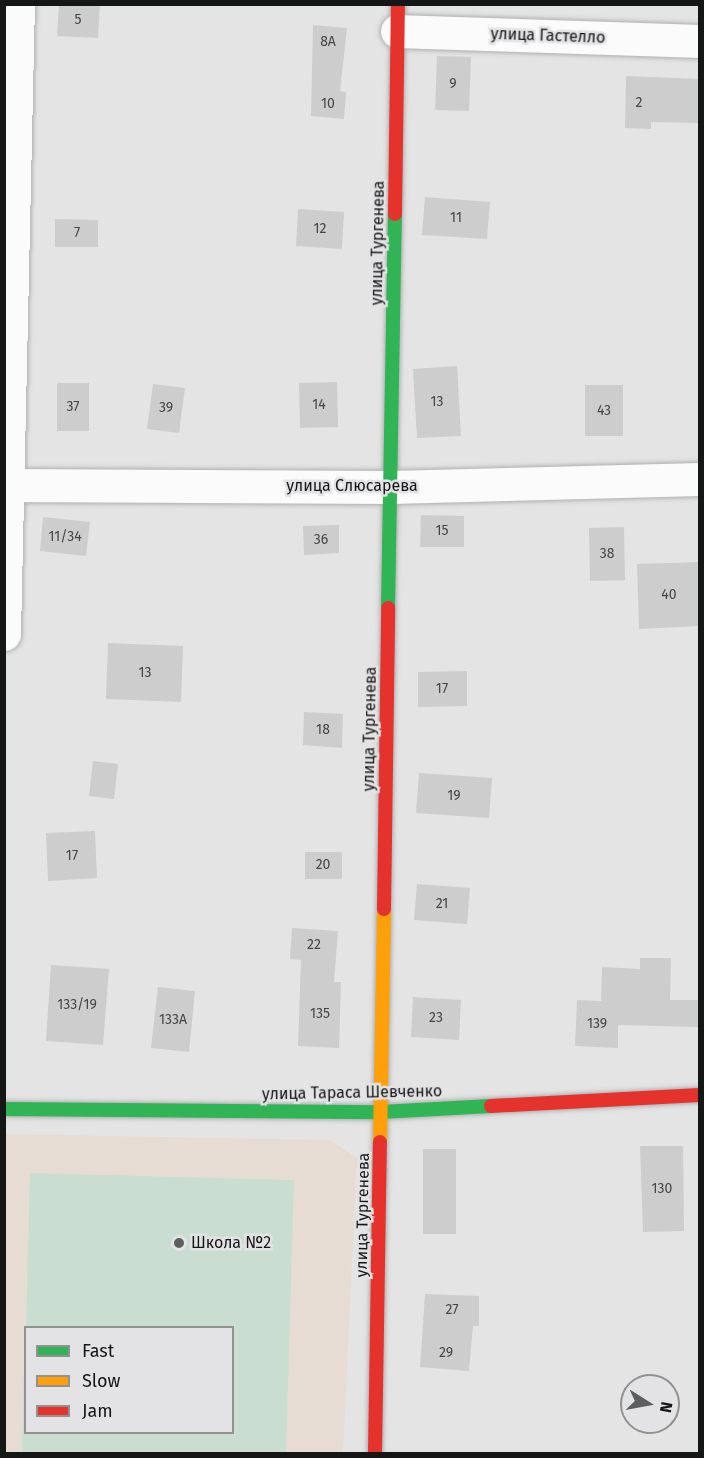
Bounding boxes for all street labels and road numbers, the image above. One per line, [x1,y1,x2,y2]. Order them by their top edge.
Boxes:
street label: улица Гастелло [490,24,606,48]
street label: улица Тургенева [367,180,389,306]
street label: улица Слюсарева [286,476,418,496]
street label: улица Тургенева [359,666,381,792]
street label: улица Тараса Шевченко [262,1082,442,1104]
street label: улица Тургенева [352,1152,374,1278]

